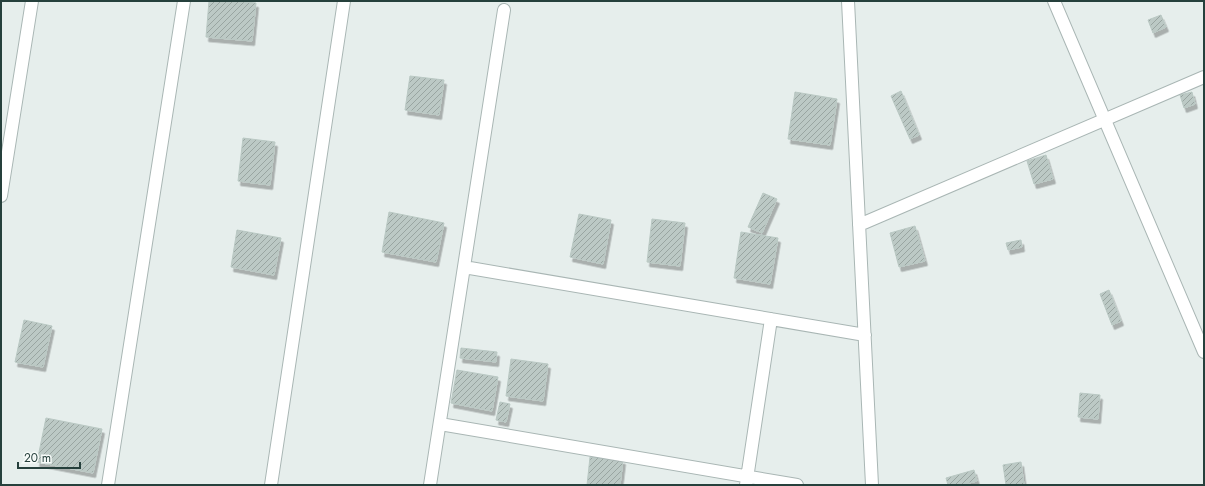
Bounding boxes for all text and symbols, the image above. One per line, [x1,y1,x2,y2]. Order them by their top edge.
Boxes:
scale bar [18,444,80,470]
text: 20 m [24,449,51,467]

